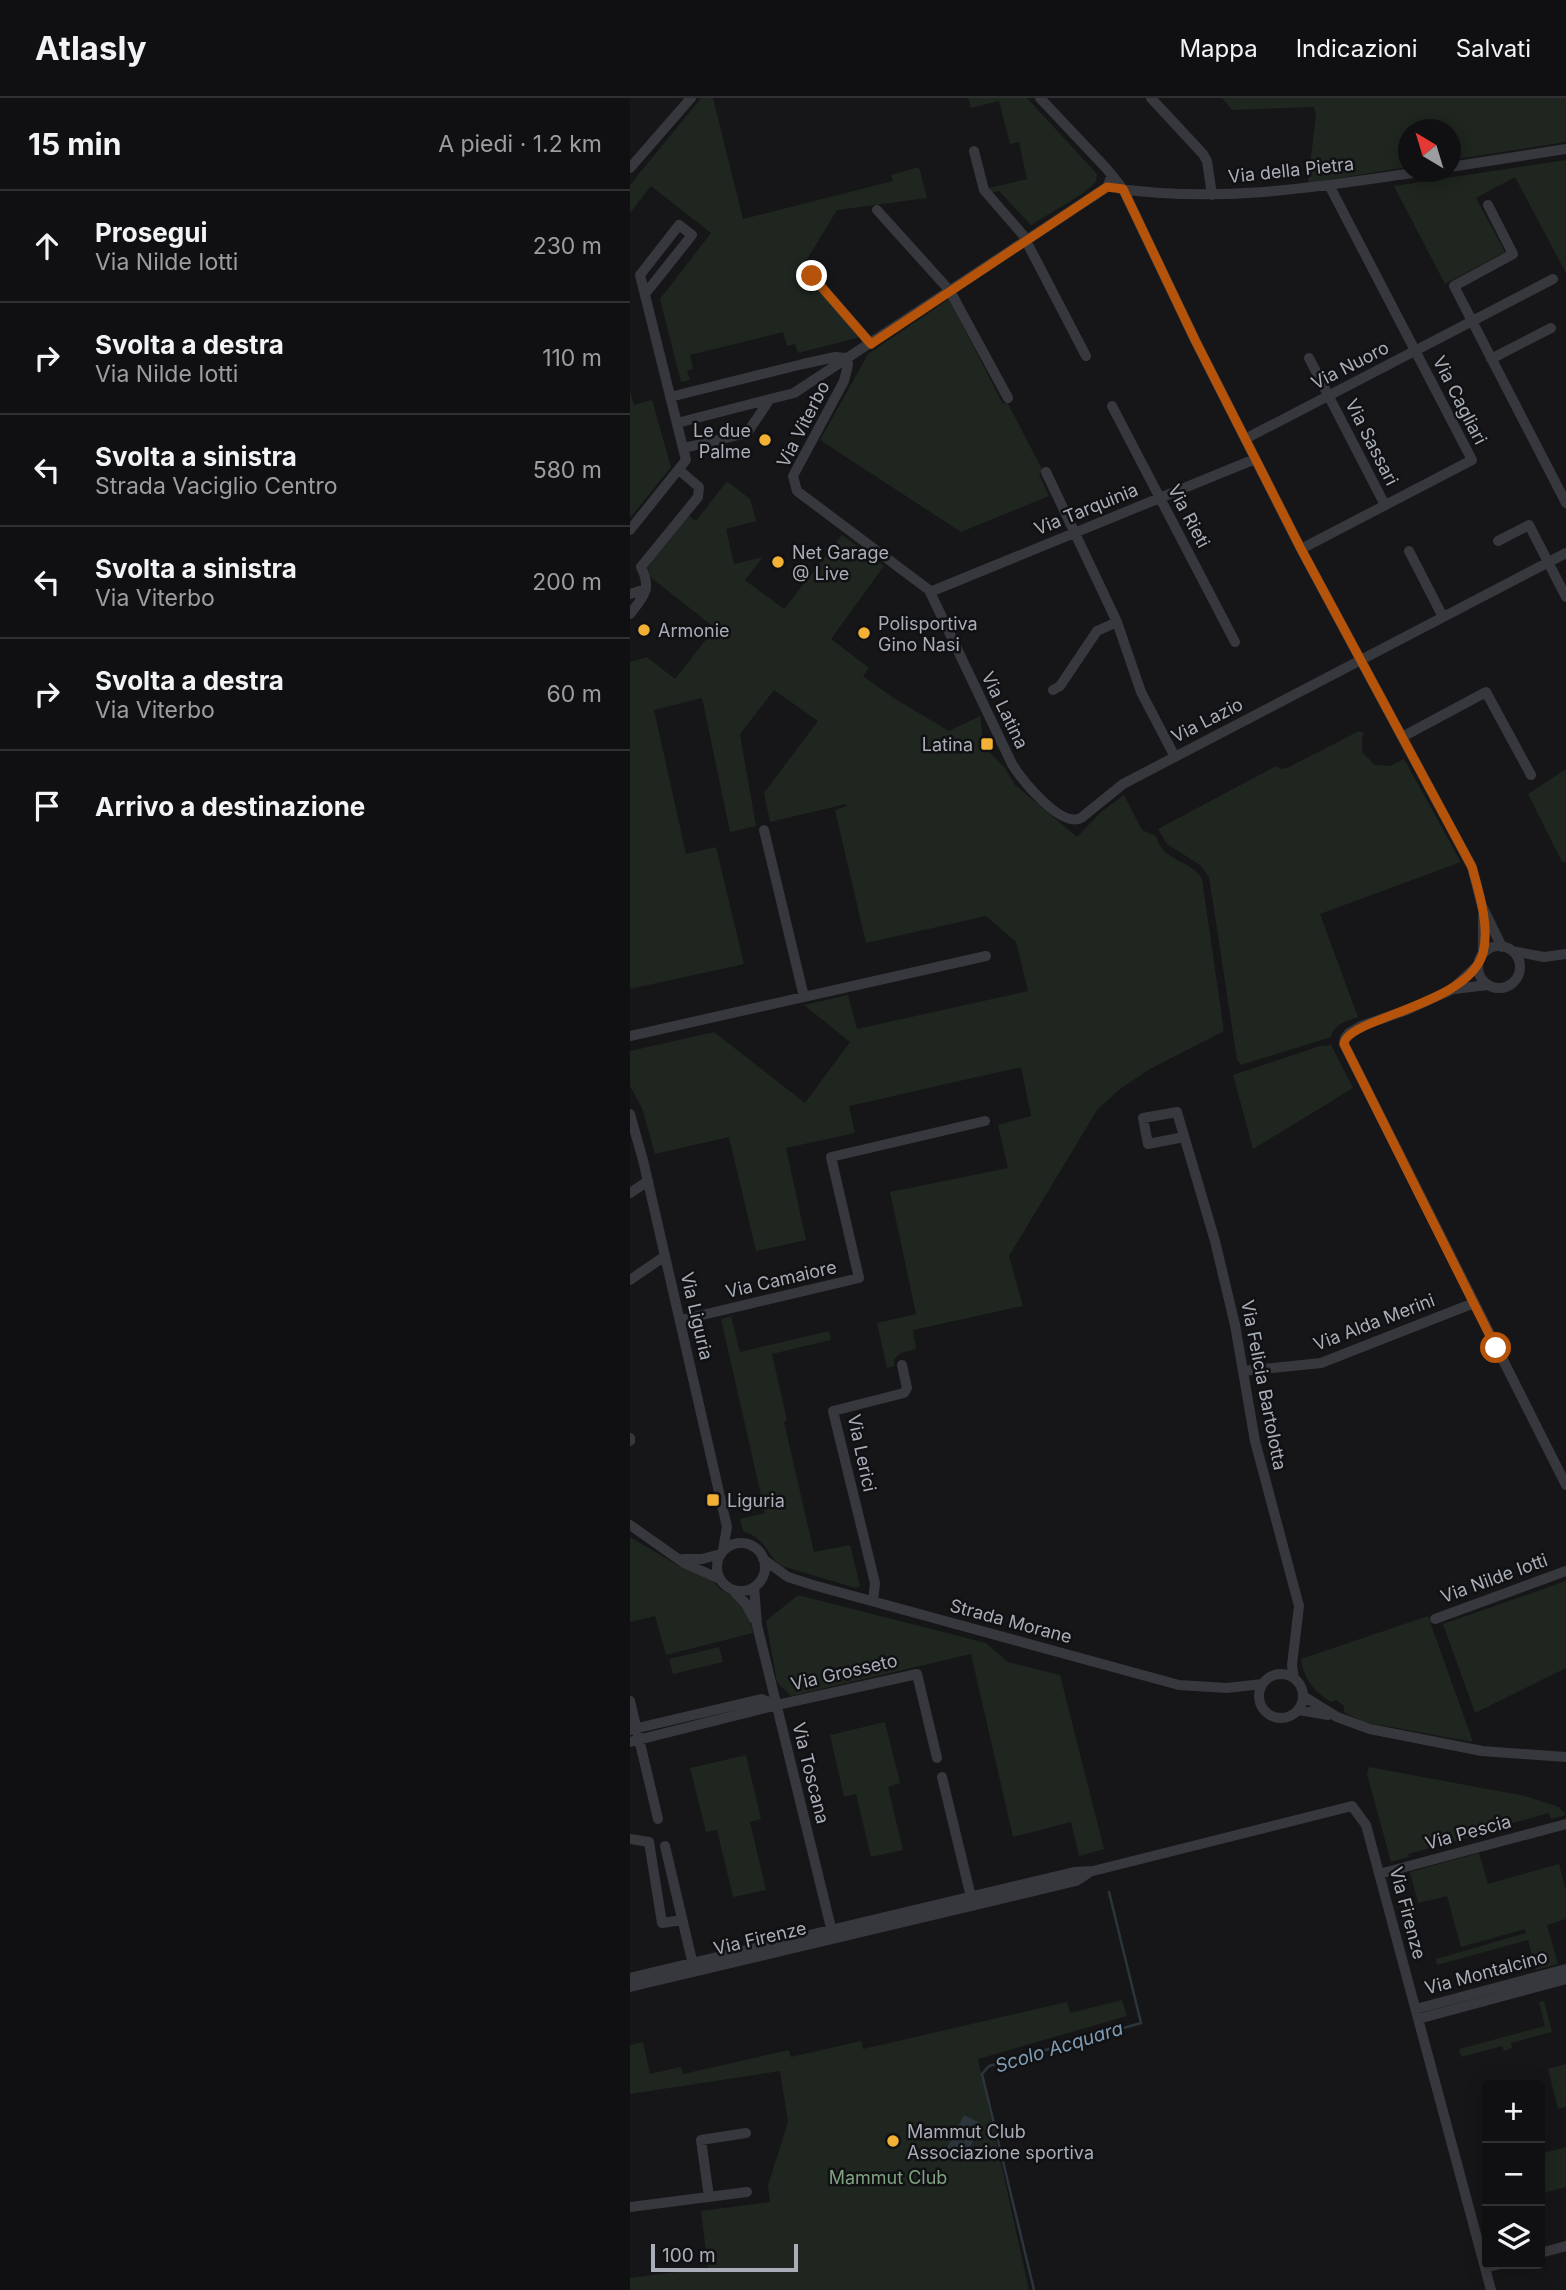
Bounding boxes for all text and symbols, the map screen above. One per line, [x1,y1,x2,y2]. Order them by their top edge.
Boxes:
text: Atlasly [35,28,147,68]
text: Mappa [1179,34,1258,63]
text: Indicazioni [1296,34,1418,63]
text: Salvati [1456,34,1531,63]
north arrow [1398,119,1461,182]
text: 15 min [28,126,121,162]
text: A piedi · 1.2 km [438,130,602,158]
street label: Via della Pietra [1227,153,1355,187]
text: Prosegui [95,217,207,248]
icon: ahead [28,227,66,265]
text: 230 m [533,232,602,260]
text: Via Nilde Iotti [95,248,238,276]
route end [796,260,827,291]
text: Svolta a destra [95,329,284,360]
street label: Via Nuoro [1308,337,1392,393]
icon: right [28,339,66,377]
text: 110 m [542,344,602,372]
street label: Via Cagliari [1429,352,1491,448]
text: Via Nilde Iotti [95,360,238,388]
street label: Via Viterbo [772,377,834,471]
street label: Via Sassari [1341,395,1403,489]
place label: Le due Palme [693,420,751,462]
marker: Le due Palme [757,432,773,448]
text: Svolta a sinistra [95,441,297,472]
icon: left [28,451,66,489]
text: 580 m [533,456,602,484]
text: Strada Vaciglio Centro [95,472,338,500]
street label: Via Tarquinia [1031,479,1141,539]
street label: Via Rieti [1164,481,1214,551]
place label: Net Garage @ Live [792,542,889,584]
text: Svolta a sinistra [95,553,297,584]
marker: Net Garage @ Live [770,554,786,570]
icon: left [28,563,66,601]
text: 200 m [532,568,602,596]
text: Via Viterbo [95,584,215,612]
place label: Polisportiva Gino Nasi [878,613,978,655]
place label: Armonie [658,620,730,641]
marker: Armonie [636,622,652,638]
marker: Polisportiva Gino Nasi [856,625,872,641]
text: Svolta a destra [95,665,284,696]
street label: Via Latina [977,668,1033,752]
icon: right [28,675,66,713]
text: 60 m [547,680,602,708]
street label: Via Lazio [1168,693,1246,747]
text: Via Viterbo [95,696,215,724]
place label: Latina [922,734,973,755]
marker: Latina [979,736,995,752]
icon: arrive [28,787,66,825]
text: Arrivo a destinazione [95,791,365,822]
street label: Via Camaiore [723,1256,839,1302]
street label: Via Liguria [677,1270,717,1362]
street label: Via Alda Merini [1310,1289,1438,1355]
street label: Via Felicia Bartolotta [1237,1298,1291,1472]
route start [1480,1332,1511,1363]
street label: Via Lerici [844,1412,880,1494]
place label: Liguria [727,1490,785,1511]
marker: Liguria [705,1492,721,1508]
street label: Via Nilde Iotti [1438,1549,1550,1607]
street label: Strada Morane [948,1595,1074,1647]
street label: Via Grosseto [789,1650,899,1694]
street label: Via Toscana [788,1720,834,1826]
street label: Via Pescia [1423,1810,1513,1854]
street label: Via Firenze [1386,1865,1430,1961]
street label: Via Firenze [711,1917,809,1959]
street label: Via Montalcino [1422,1946,1550,1998]
water label: Scolo Acquara [992,2016,1126,2077]
map controls [1482,2080,1545,2269]
button: + [1482,2080,1545,2143]
place label: Mammut Club Associazione sportiva [907,2121,1094,2163]
marker: Mammut Club Associazione sportiva [885,2133,901,2149]
button: − [1482,2143,1545,2206]
park label: Mammut Club [829,2167,947,2188]
button: layers [1482,2206,1545,2269]
scale bar [651,2241,798,2273]
text: 100 m [662,2244,716,2267]

